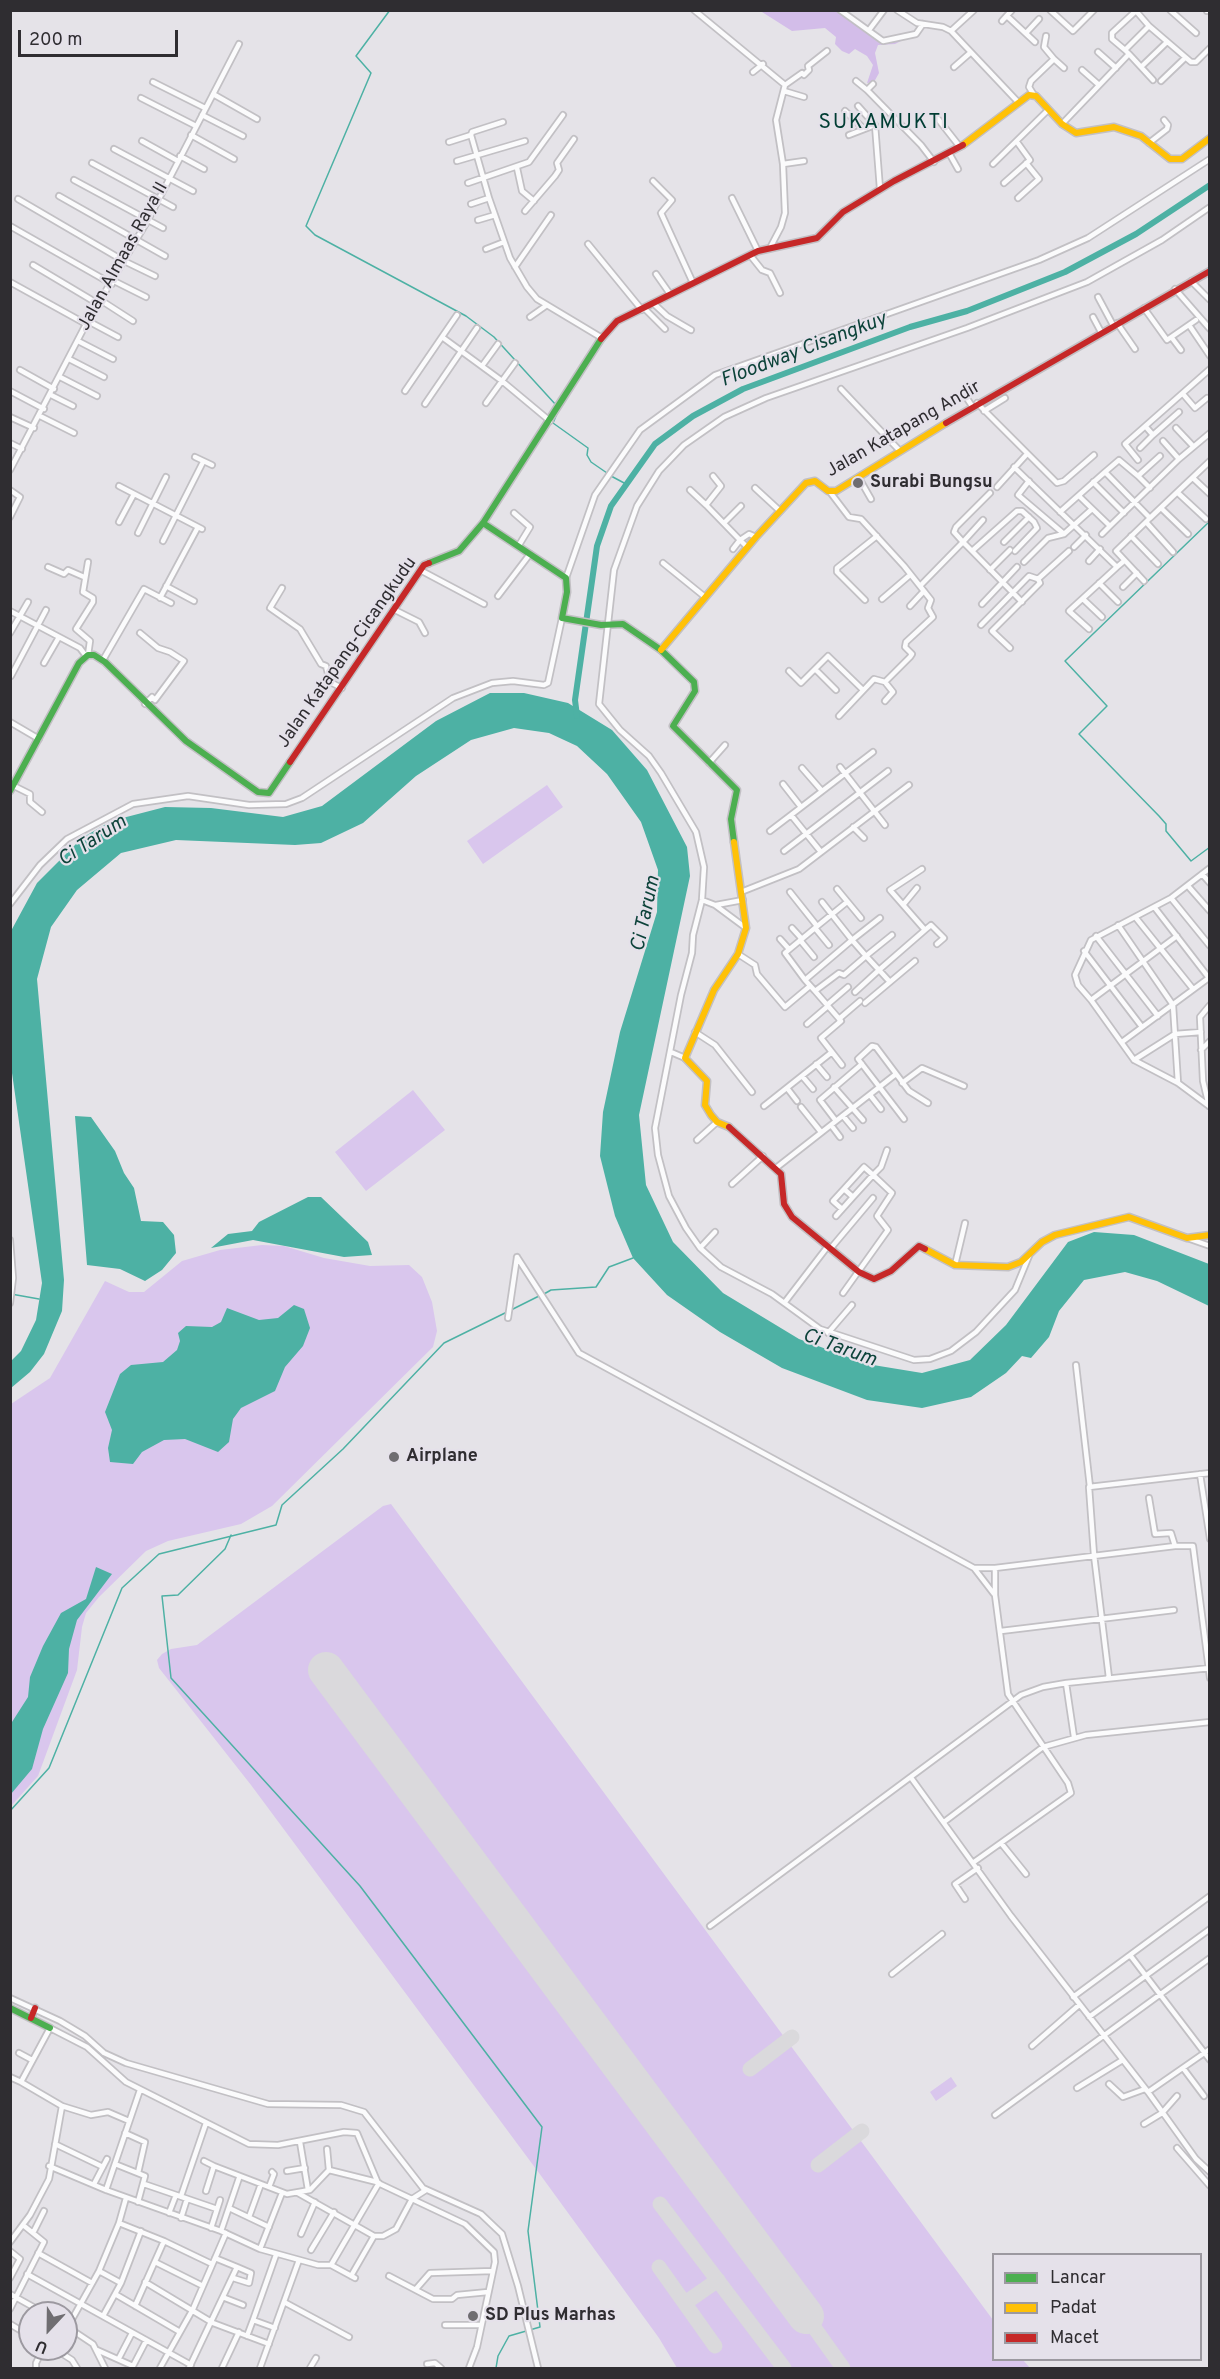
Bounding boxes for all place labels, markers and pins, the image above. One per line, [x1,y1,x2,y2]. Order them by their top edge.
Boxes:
place label: Surabi Bungsu [870,472,993,494]
marker: Surabi Bungsu [851,476,865,490]
place label: Airplane [406,1446,478,1468]
marker: Airplane [387,1450,401,1464]
place label: SD Plus Marhas [485,2305,616,2327]
marker: SD Plus Marhas [466,2309,480,2323]

